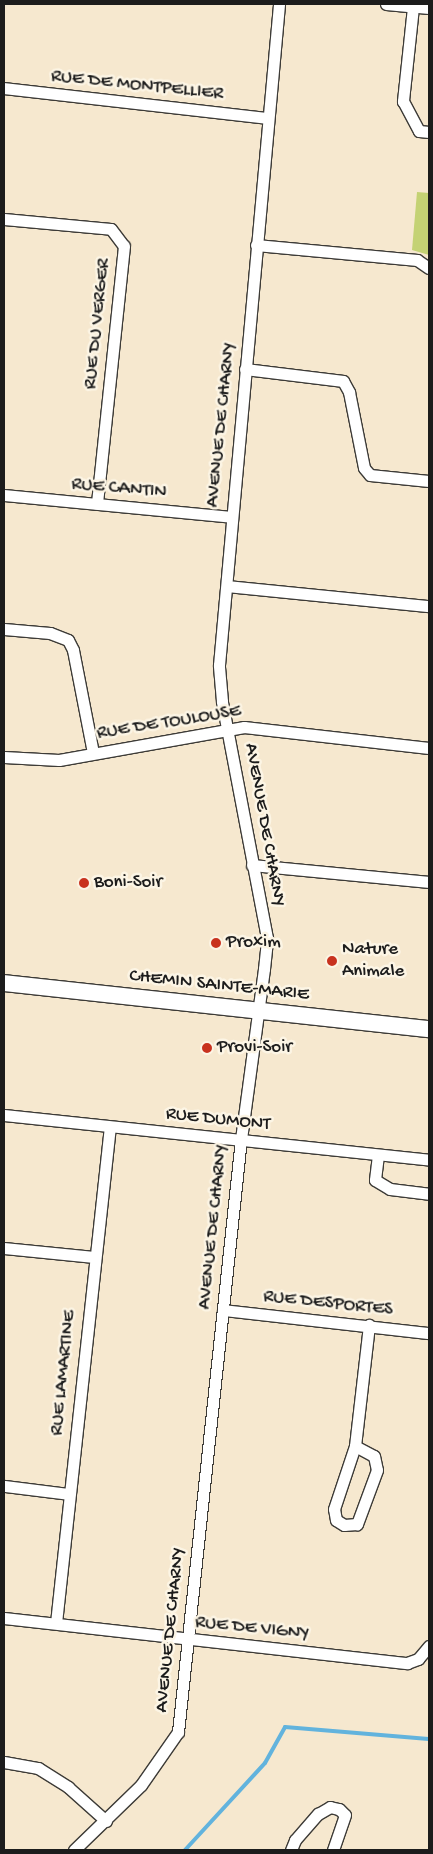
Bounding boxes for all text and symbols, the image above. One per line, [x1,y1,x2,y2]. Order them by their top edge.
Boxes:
street label: RUE DE MONTPELLIER [50,66,224,106]
street label: RUE DU VERGER [80,258,116,390]
street label: AVENUE DE CHARNY [202,341,242,509]
street label: RUE CANTIN [70,473,168,505]
street label: RUE DE TOULOUSE [95,700,243,746]
street label: AVENUE DE CHARNY [238,741,290,909]
place label: Boni-Soir [94,872,162,894]
marker: Boni-Soir [78,877,90,889]
place label: Proxim [226,932,281,954]
marker: Proxim [210,937,222,949]
place label: Nature Animale [342,939,404,983]
marker: Nature Animale [326,955,338,967]
street label: CHEMIN SAINTE-MARIE [128,965,310,1007]
place label: Provi-Soir [217,1037,292,1059]
marker: Provi-Soir [201,1042,213,1054]
street label: RUE DUMONT [165,1103,271,1137]
street label: AVENUE DE CHARNY [194,1143,234,1311]
street label: RUE DESPORTES [262,1286,394,1322]
street label: RUE LAMARTINE [46,1309,82,1437]
street label: AVENUE DE CHARNY [151,1546,191,1714]
street label: RUE DE VIGNY [194,1612,310,1646]

